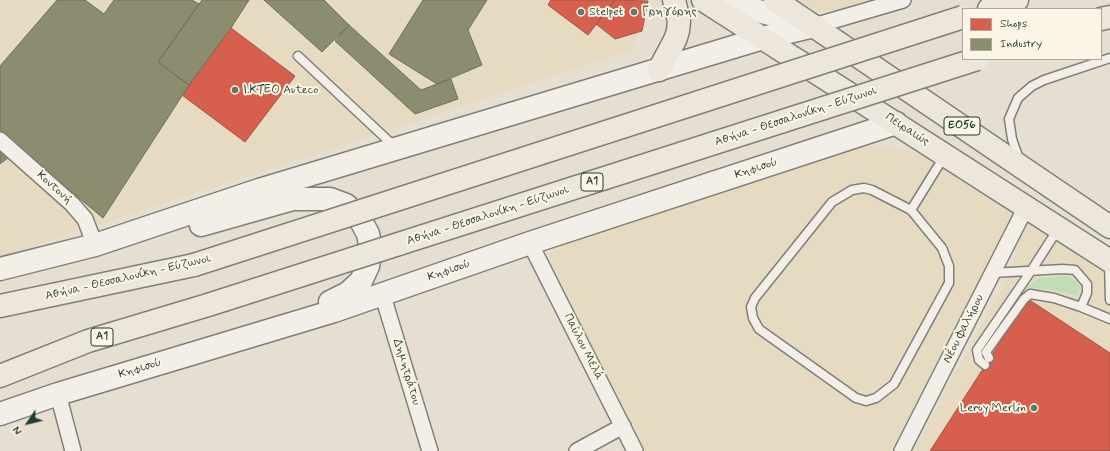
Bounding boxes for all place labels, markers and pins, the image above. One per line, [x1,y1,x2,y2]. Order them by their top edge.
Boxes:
place label: Stelpet [589,5,623,19]
place label: Γρηγόρης [642,5,697,19]
marker: Stelpet [576,7,586,17]
marker: Γρηγόρης [629,7,639,17]
place label: Ι.ΚΤΕΟ Auteco [243,83,318,97]
marker: Ι.ΚΤΕΟ Auteco [230,85,240,95]
place label: Leroy Merlin [960,401,1026,415]
marker: Leroy Merlin [1029,403,1039,413]

